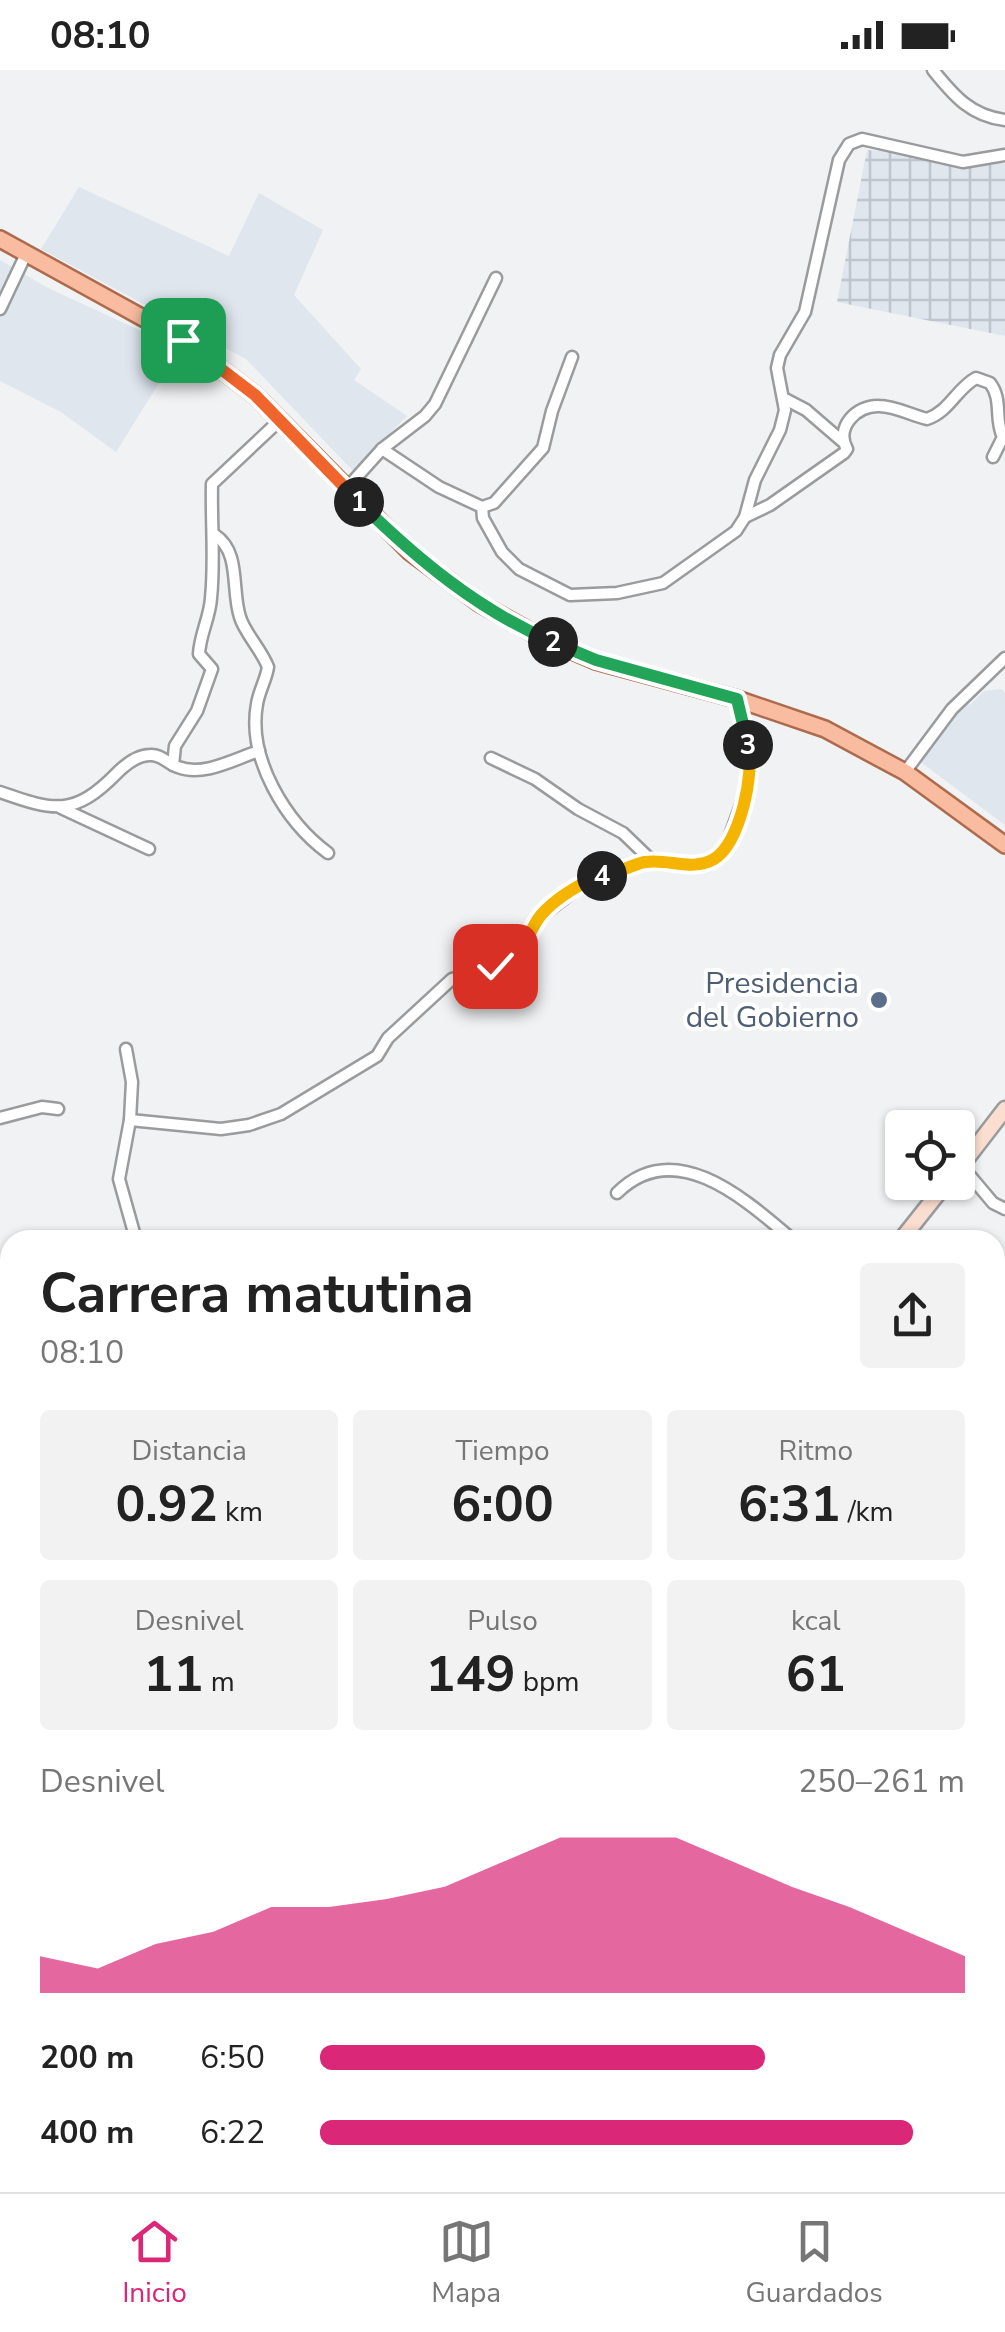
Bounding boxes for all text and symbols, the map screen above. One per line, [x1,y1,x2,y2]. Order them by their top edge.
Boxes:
text: 08:10 [50,10,151,61]
pin [141,298,226,383]
icon: arrive [156,313,211,368]
pin: 1 [334,477,384,527]
text: 1 [351,483,367,521]
pin: 2 [528,617,578,667]
text: 2 [545,623,561,661]
pin: 3 [723,720,773,770]
text: 3 [740,726,756,764]
pin: 4 [577,851,627,901]
text: 4 [594,857,610,895]
pin [453,924,538,1009]
icon: check [468,939,523,994]
place label: Presidencia del Gobierno [686,963,859,1038]
marker: Presidencia del Gobierno [868,989,890,1011]
map controls [885,1110,975,1200]
button: locate [885,1110,975,1200]
text: Carrera matutina [40,1256,474,1331]
button: share [860,1263,965,1368]
text: 08:10 [40,1331,124,1374]
text: Distancia [131,1432,247,1470]
text: Tiempo [455,1432,550,1470]
text: Ritmo [779,1432,853,1470]
text: 0.92 [115,1470,218,1539]
text: 6:00 [451,1470,554,1539]
text: 6:31 [738,1470,841,1539]
text: km [218,1493,263,1531]
text: /km [841,1493,894,1531]
text: Desnivel [135,1602,244,1640]
text: Pulso [467,1602,538,1640]
text: kcal [791,1602,841,1640]
text: 11 [144,1640,204,1709]
text: 149 [426,1640,516,1709]
text: 61 [786,1640,846,1709]
text: m [204,1663,235,1701]
text: bpm [516,1663,579,1701]
text: Desnivel [40,1760,165,1803]
text: 250–261 m [798,1760,965,1803]
text: 200 m [40,2036,134,2079]
text: 6:50 [200,2036,265,2079]
text: 400 m [40,2111,134,2154]
text: 6:22 [200,2111,265,2154]
tab: Inicio [122,2214,187,2312]
tab: Mapa [431,2214,501,2312]
tab: Guardados [746,2214,883,2312]

